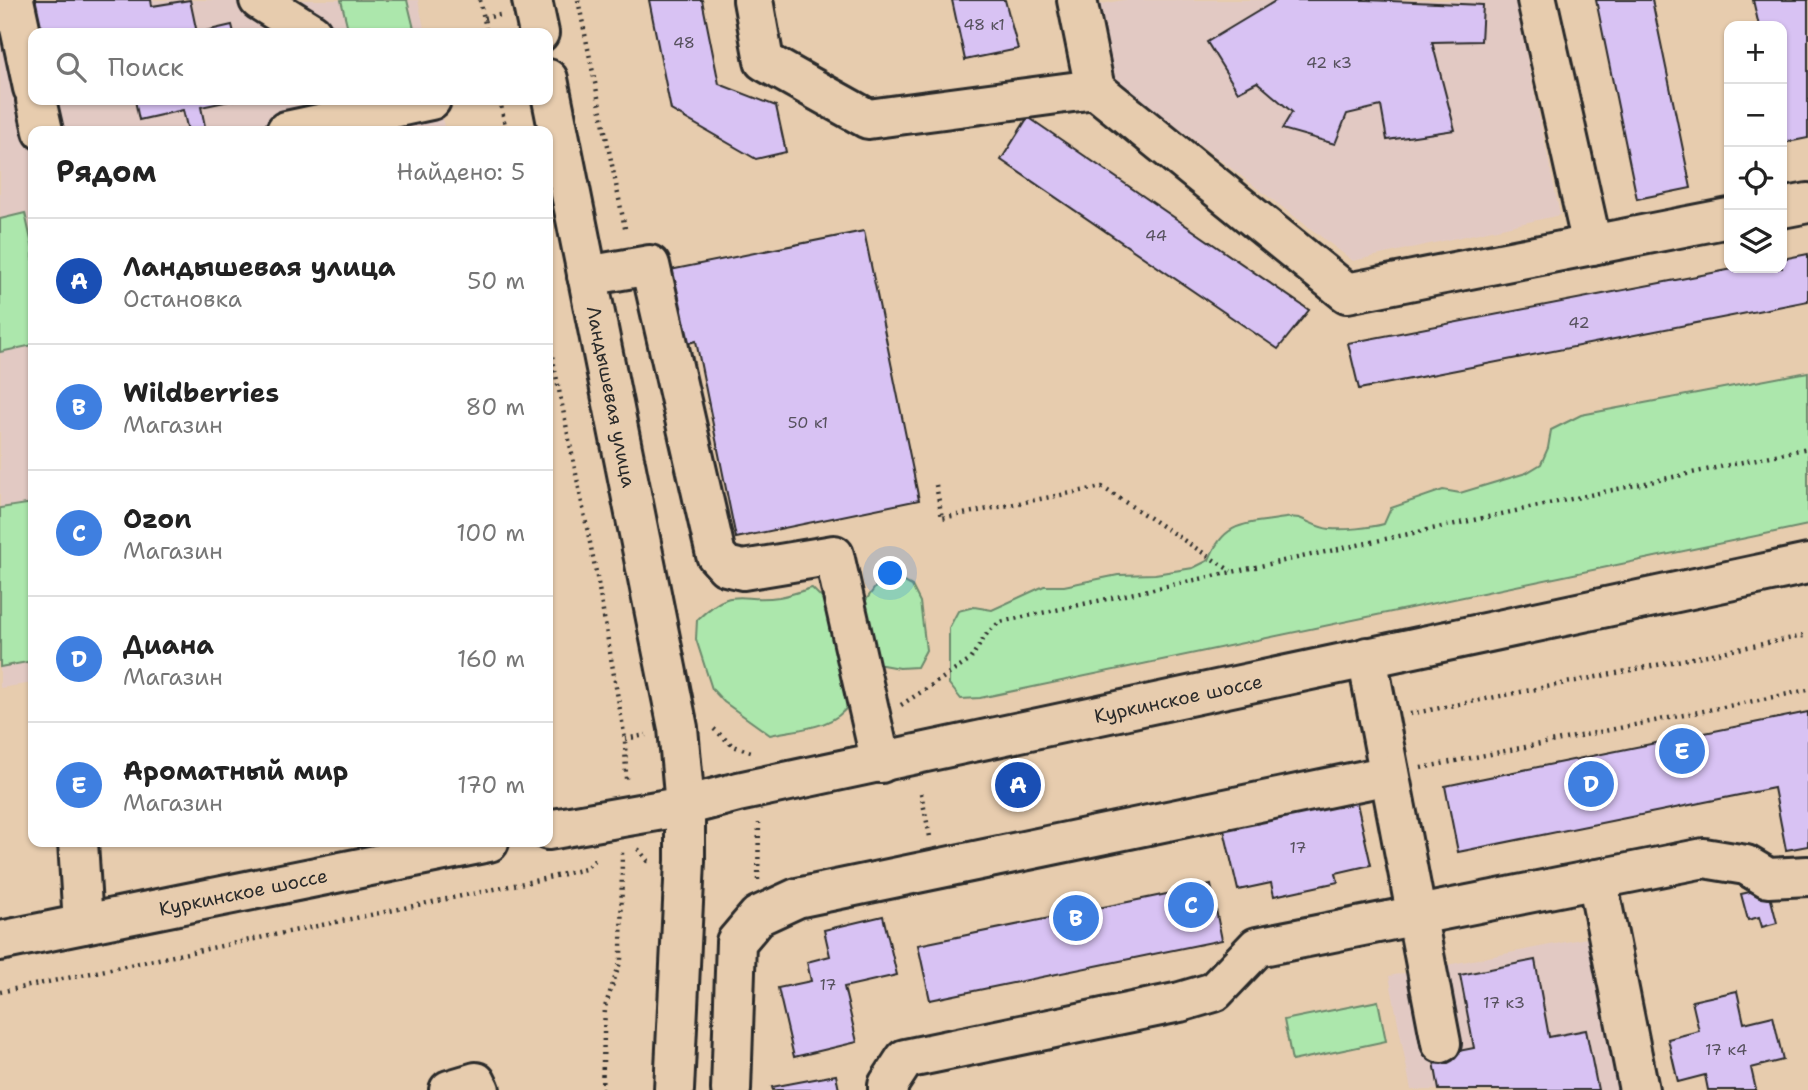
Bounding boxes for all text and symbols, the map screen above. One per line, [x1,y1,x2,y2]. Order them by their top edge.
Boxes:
house number: 48 к1 [963,14,1005,35]
map controls [1724,21,1787,273]
button: + [1724,21,1787,84]
search box [28,28,553,105]
house number: 48 [673,32,695,53]
icon: search [52,48,90,86]
text: Поиск [108,49,184,84]
house number: 42 к3 [1306,52,1352,73]
button: − [1724,84,1787,147]
button: locate [1724,147,1787,210]
text: Рядом [56,151,156,192]
text: Найдено: 5 [397,157,525,187]
button: layers [1724,210,1787,273]
house number: 44 [1145,225,1167,246]
text: Ландышевая улица [123,249,396,284]
text: A [70,266,88,296]
text: 50 m [467,266,525,296]
text: Остановка [123,284,242,314]
street label: Ландышевая улица [581,304,642,490]
house number: 42 [1568,312,1590,333]
text: Wildberries [123,375,279,410]
text: B [72,392,86,422]
text: 80 m [466,392,525,422]
text: Магазин [123,410,223,440]
house number: 50 к1 [788,412,828,433]
text: Ozon [123,501,192,536]
text: C [72,518,86,548]
text: 100 m [456,518,525,548]
text: Магазин [123,536,223,566]
your location [873,556,907,590]
text: Диана [123,627,214,662]
text: D [71,644,87,674]
text: 160 m [457,644,525,674]
text: Магазин [123,662,223,692]
street label: Куркинское шоссе [1092,668,1265,728]
pin: E [1659,725,1705,777]
text: Ароматный мир [123,753,348,788]
pin: D [1568,758,1614,810]
pin: A [995,759,1041,811]
text: E [71,770,87,800]
text: 170 m [457,770,525,800]
text: Магазин [123,788,223,818]
house number: 17 [1289,837,1307,858]
street label: Куркинское шоссе [157,863,330,921]
pin: C [1168,879,1214,931]
pin: B [1053,892,1099,944]
house number: 17 [819,974,837,995]
house number: 17 к3 [1483,992,1525,1013]
house number: 17 к4 [1705,1039,1747,1060]

